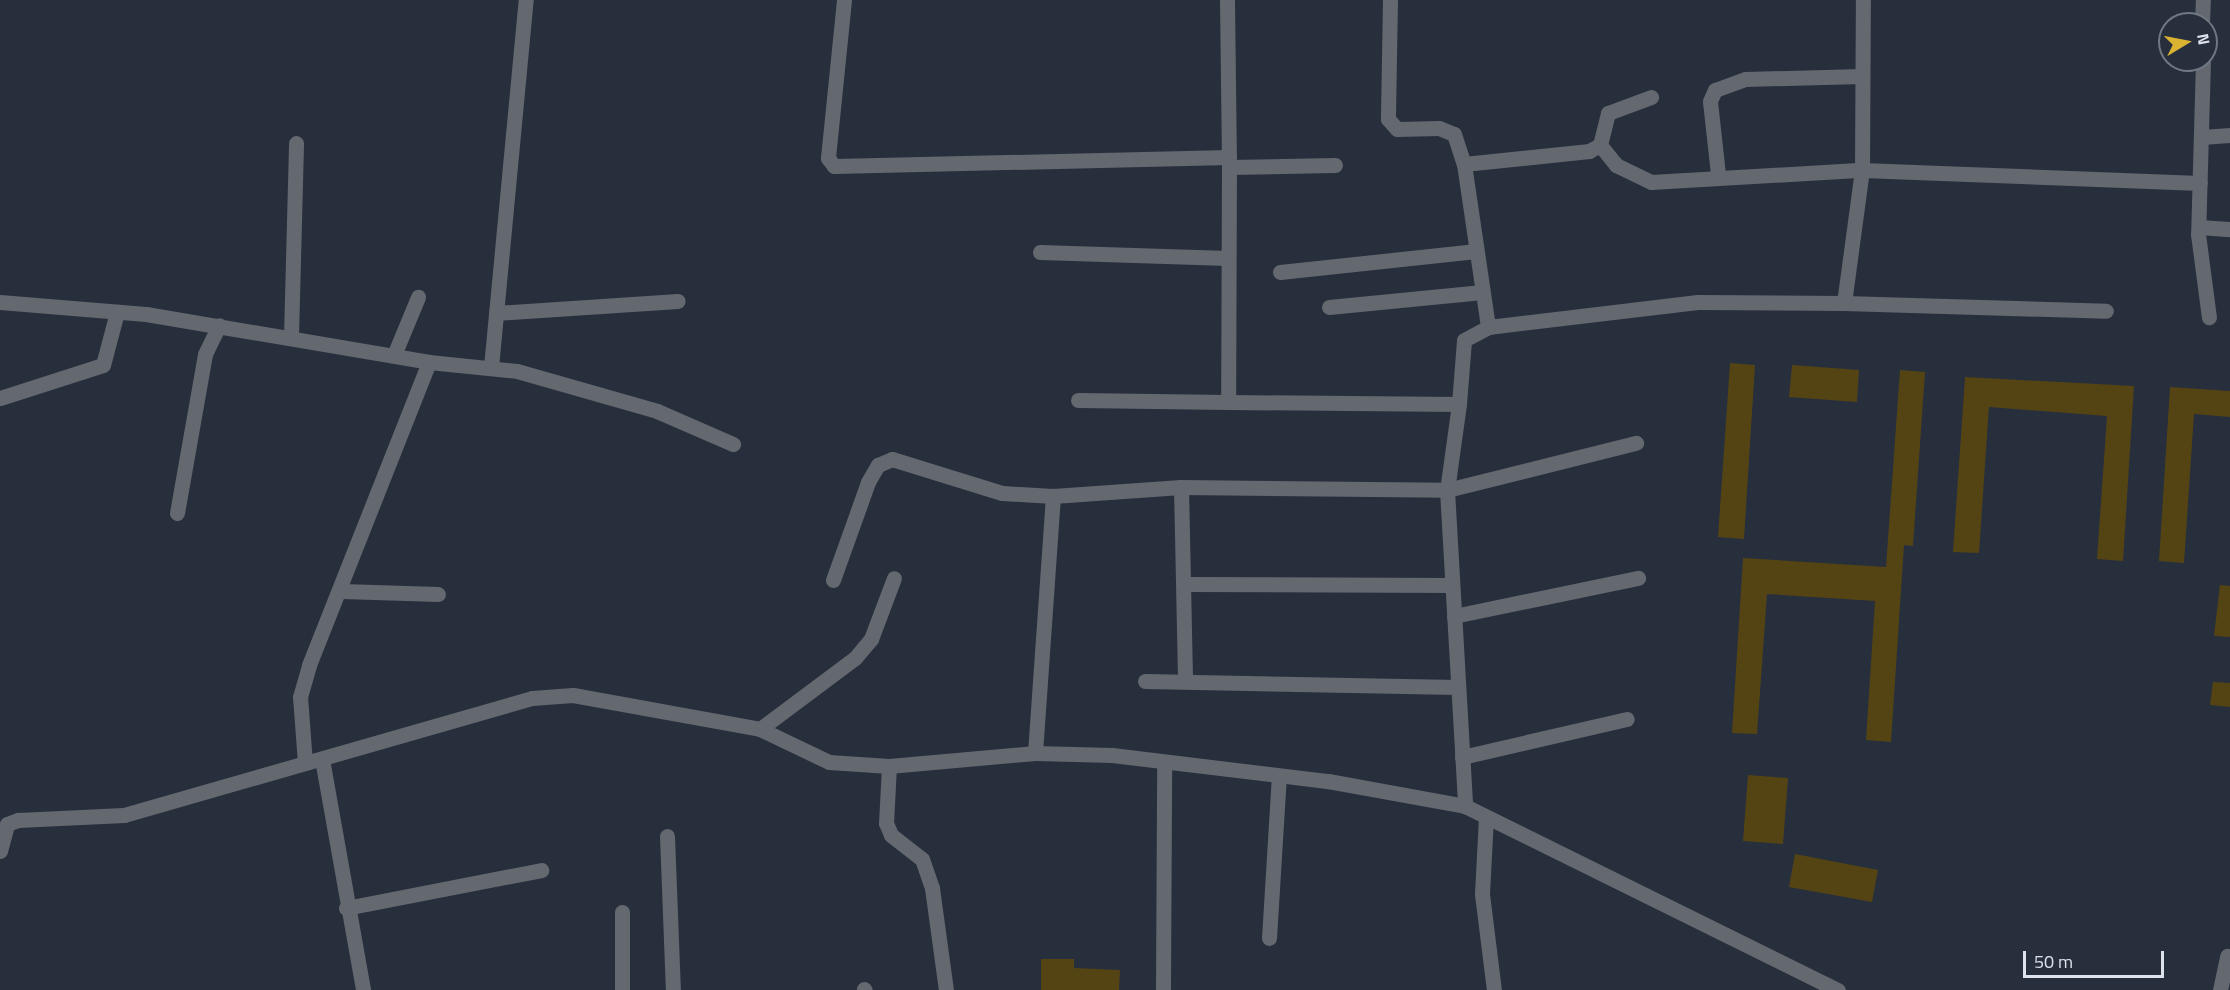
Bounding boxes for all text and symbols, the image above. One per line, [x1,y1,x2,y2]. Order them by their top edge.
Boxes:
north arrow [2158,12,2218,72]
text: N [2191,32,2217,47]
scale bar [2026,939,2167,977]
text: 50 m [2034,948,2073,975]

